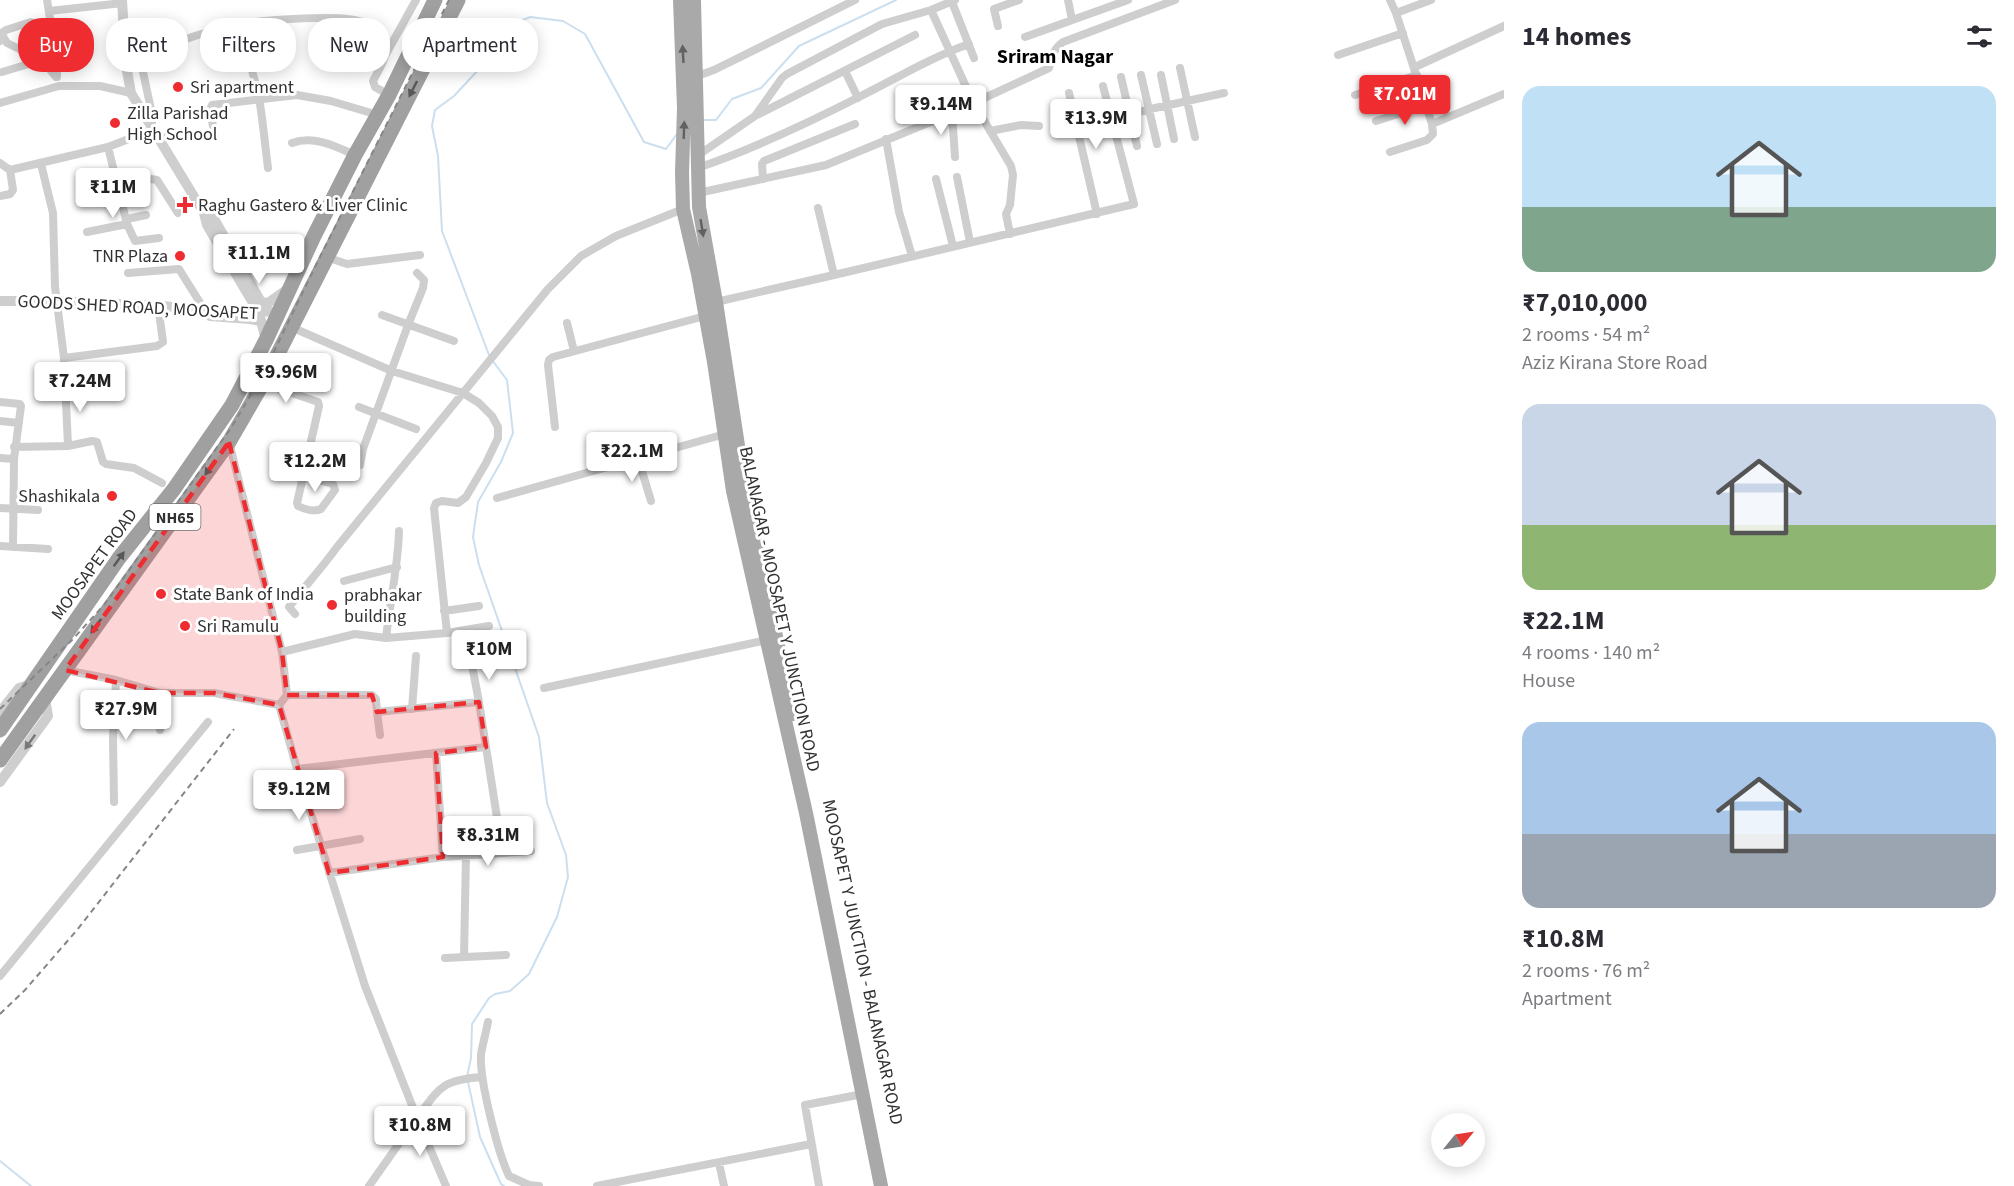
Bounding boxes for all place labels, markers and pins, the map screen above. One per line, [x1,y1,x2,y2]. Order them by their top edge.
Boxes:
place label: Sri apartment [190,75,294,100]
pin: ₹7.01M [1356,75,1454,126]
marker: Sri apartment [171,80,185,94]
pin: ₹9.14M [892,85,990,136]
pin: ₹13.9M [1047,99,1145,150]
place label: Zilla Parishad High School [127,101,229,147]
marker: Zilla Parishad High School [108,116,122,130]
pin: ₹11M [77,168,149,219]
place label: Raghu Gastero & Liver Clinic [198,193,408,218]
marker: Raghu Gastero & Liver Clinic [176,196,194,214]
pin: ₹11.1M [210,234,308,285]
place label: TNR Plaza [93,244,168,269]
marker: TNR Plaza [173,249,187,263]
pin: ₹9.96M [237,353,335,404]
pin: ₹7.24M [31,362,129,413]
pin: ₹22.1M [583,432,681,483]
pin: ₹12.2M [266,442,364,493]
place label: Shashikala [18,484,100,509]
marker: Shashikala [105,489,119,503]
place label: State Bank of India [173,582,314,607]
place label: prabhakar building [344,583,423,629]
marker: State Bank of India [154,587,168,601]
marker: prabhakar building [325,598,339,612]
place label: Sri Ramulu [197,614,279,639]
marker: Sri Ramulu [178,619,192,633]
pin: ₹10M [453,630,525,681]
pin: ₹27.9M [77,690,175,741]
pin: ₹9.12M [250,770,348,821]
pin: ₹8.31M [439,816,537,867]
pin: ₹10.8M [371,1106,469,1157]

